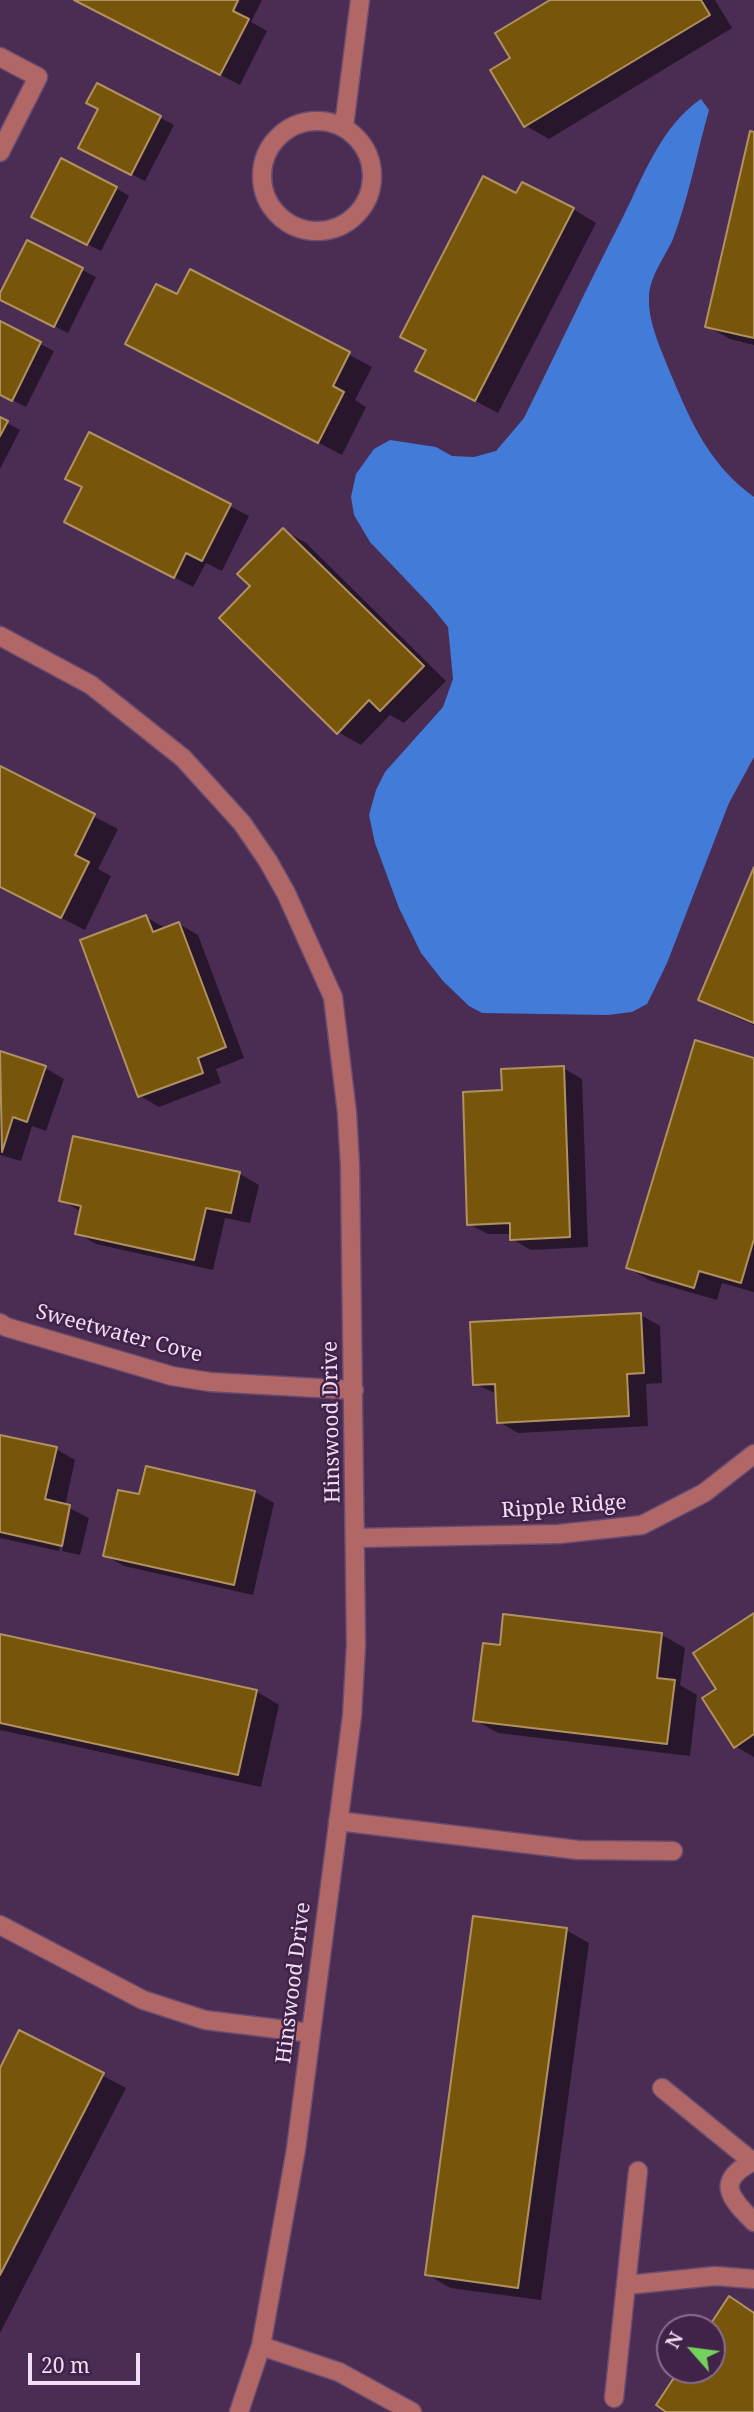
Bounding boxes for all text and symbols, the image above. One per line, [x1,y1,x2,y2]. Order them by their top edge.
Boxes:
street label: Sweetwater Cove [33,1300,205,1368]
street label: Hinswood Drive [318,1341,346,1503]
street label: Ripple Ridge [501,1490,627,1524]
street label: Hinswood Drive [272,1901,316,2065]
north arrow [656,2314,726,2384]
text: N [659,2327,689,2353]
scale bar [32,2338,144,2382]
text: 20 m [41,2351,90,2379]

